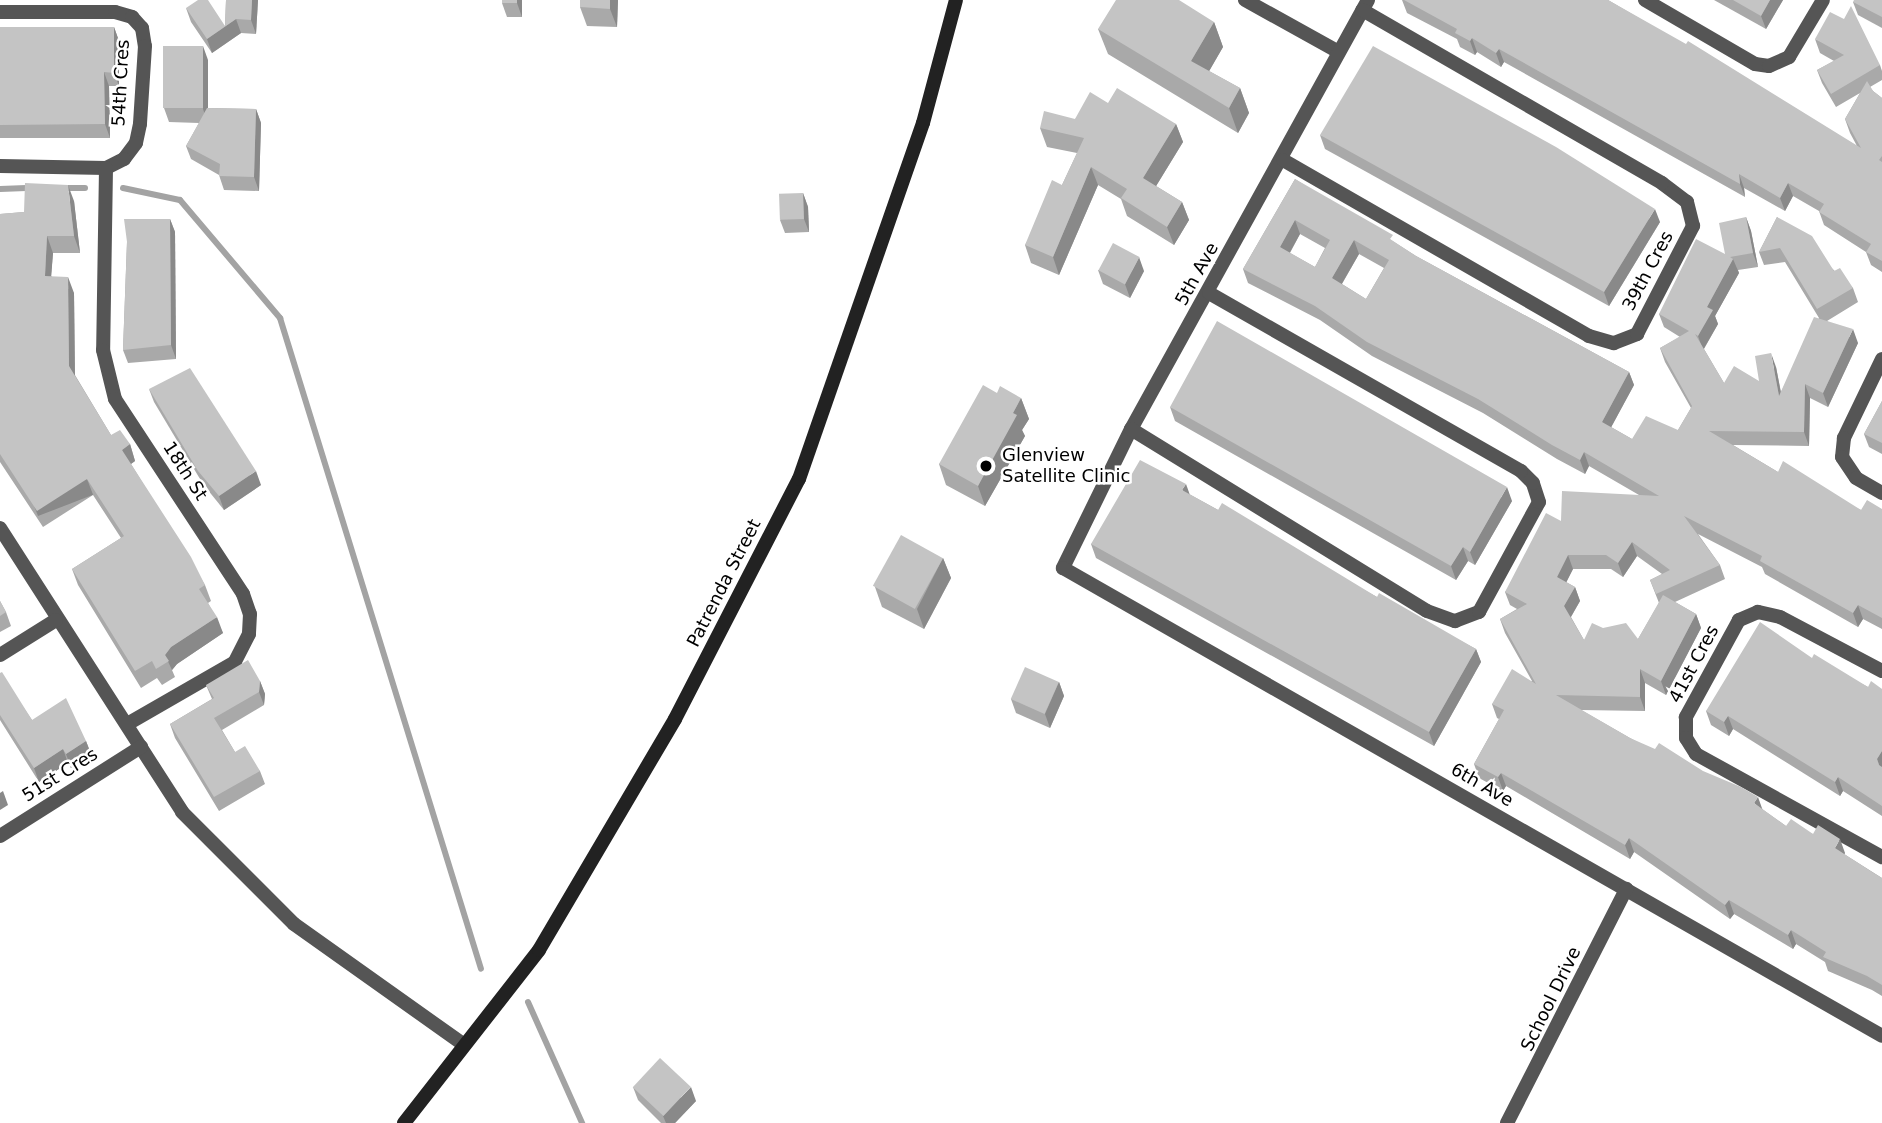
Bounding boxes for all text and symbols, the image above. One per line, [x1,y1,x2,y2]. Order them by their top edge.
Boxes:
street label: 54th Cres [108,39,134,127]
street label: 39th Cres [1618,227,1678,315]
street label: 5th Ave [1171,239,1223,309]
street label: 18th St [158,438,212,504]
place label: Glenview Satellite Clinic [1002,445,1130,488]
marker: Glenview Satellite Clinic [976,456,996,476]
street label: Patrenda Street [682,516,766,650]
street label: 41st Cres [1664,621,1724,707]
street label: 51st Cres [18,743,102,807]
street label: 6th Ave [1447,758,1517,812]
street label: School Drive [1516,943,1586,1055]

